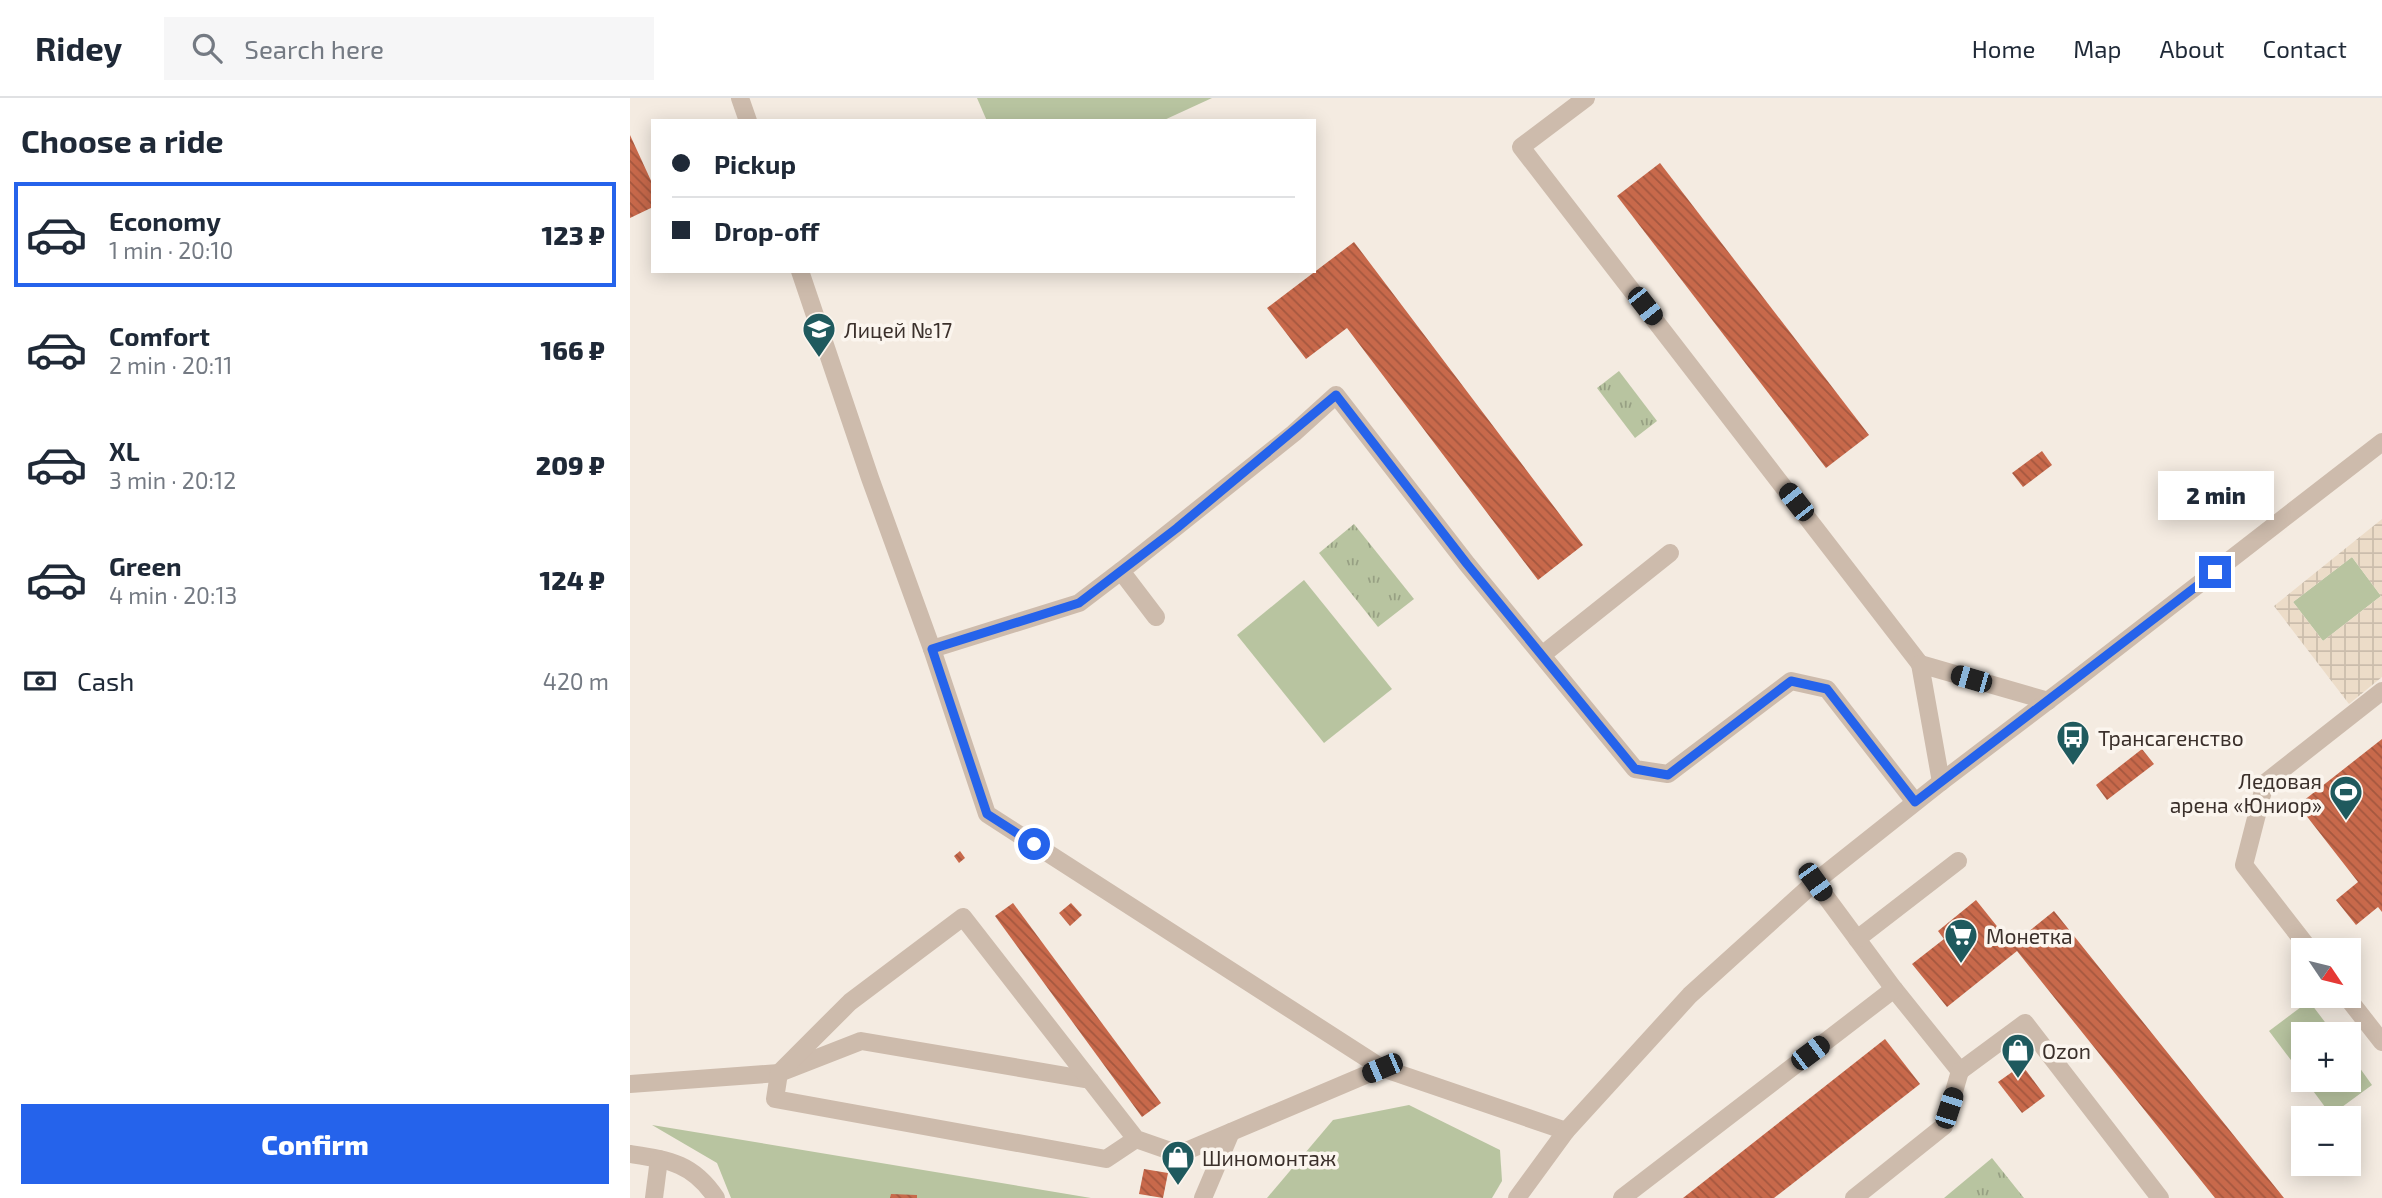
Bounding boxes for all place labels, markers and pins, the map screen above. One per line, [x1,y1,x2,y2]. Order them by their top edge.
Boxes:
school or university icon: Лицей №17 [800,310,838,359]
place label: Лицей №17 [844,317,953,342]
bus stop icon: Трансагенство [2054,718,2092,767]
place label: Трансагенство [2098,725,2244,750]
place label: Ледовая арена «Юниор» [2170,768,2322,817]
sports icon: Ледовая арена «Юниор» [2327,773,2365,822]
supermarket icon: Монетка [1942,916,1980,965]
place label: Монетка [1986,923,2073,948]
shop icon: Ozon [1999,1031,2037,1080]
place label: Ozon [2042,1038,2091,1063]
shop icon: Шиномонтаж [1159,1138,1197,1187]
place label: Шиномонтаж [1202,1145,1336,1170]

